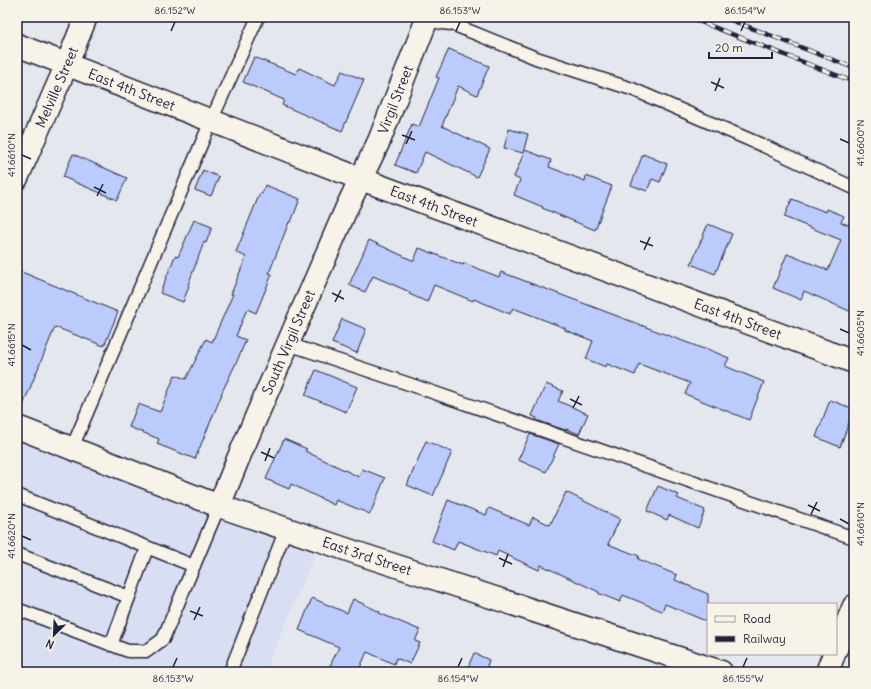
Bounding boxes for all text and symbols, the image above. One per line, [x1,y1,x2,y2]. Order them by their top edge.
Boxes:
text: 86.152°W [155,4,195,17]
text: 86.153°W [439,4,481,17]
text: 86.154°W [724,4,766,17]
scale bar [709,34,772,60]
text: 20 m [715,40,743,55]
street label: Melville Street [31,44,82,131]
street label: Virgil Street [374,63,417,137]
street label: East 4th Street [85,65,178,115]
text: 41.6600°N [854,120,867,166]
text: 41.6610°N [5,133,18,177]
street label: East 4th Street [388,182,481,231]
street label: South Virgil Street [258,287,319,397]
street label: East 4th Street [691,294,784,343]
text: 41.6605°N [854,310,867,356]
text: 41.6615°N [5,323,18,367]
text: 41.6610°N [854,502,867,546]
text: 41.6620°N [5,513,18,559]
street label: East 3rd Street [320,533,414,579]
legend [707,603,837,655]
text: Road [743,611,771,626]
north arrow [34,615,74,655]
text: Railway [743,631,786,646]
text: N [44,636,56,652]
text: 86.153°W [152,672,194,685]
text: 86.154°W [437,672,479,685]
text: 86.155°W [722,672,764,685]

